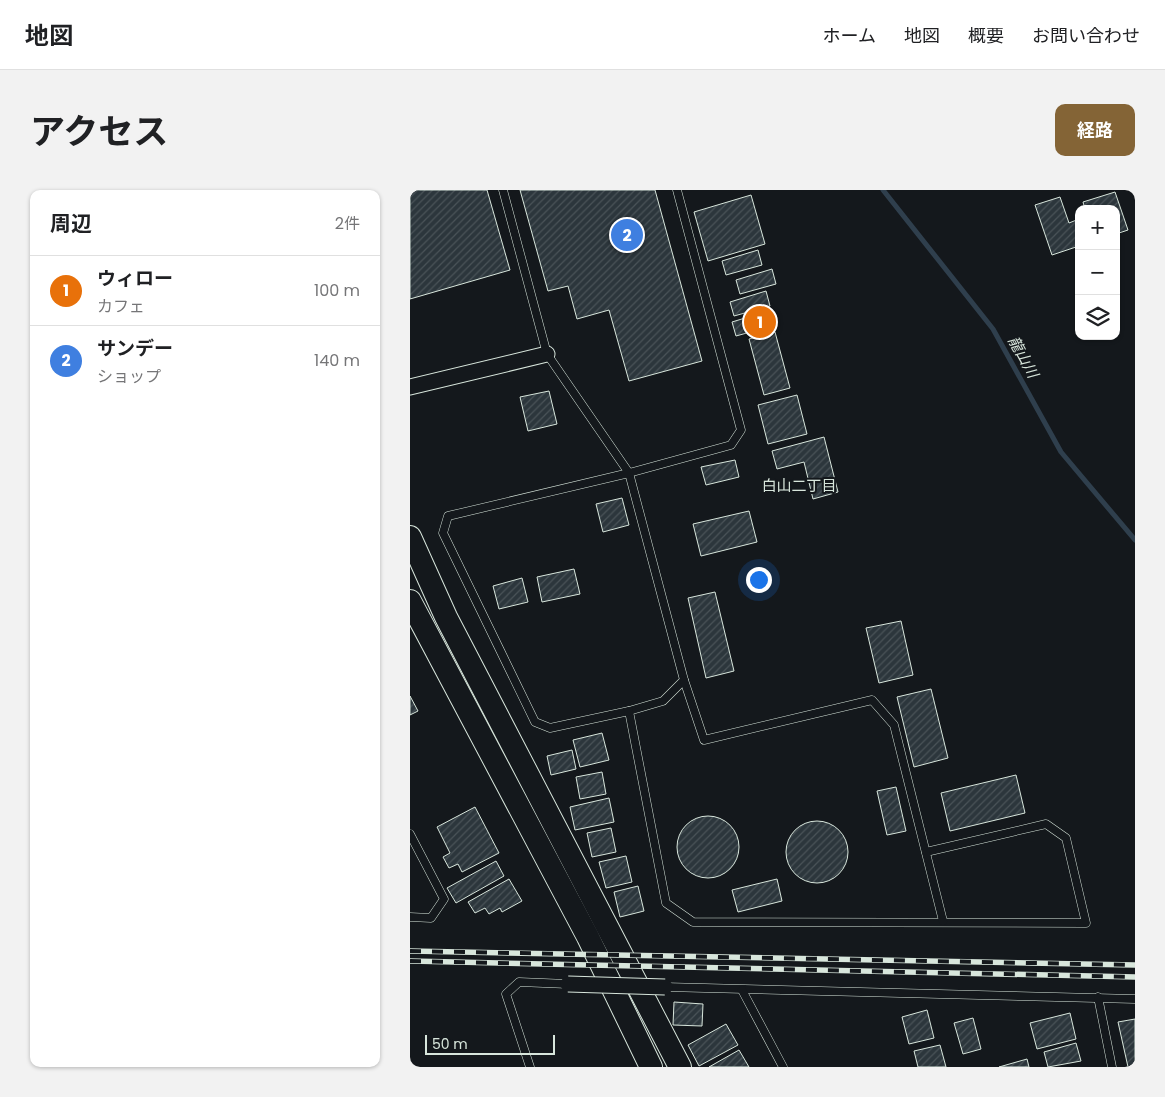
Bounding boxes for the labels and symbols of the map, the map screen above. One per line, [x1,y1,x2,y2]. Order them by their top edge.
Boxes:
pin: 2 [611,216,643,254]
pin: 1 [744,303,776,341]
water label: 龍山川 [1003,332,1044,383]
district label: 白山二丁目 [761,475,837,496]
your location [746,567,772,593]
scale bar [425,1032,555,1055]

